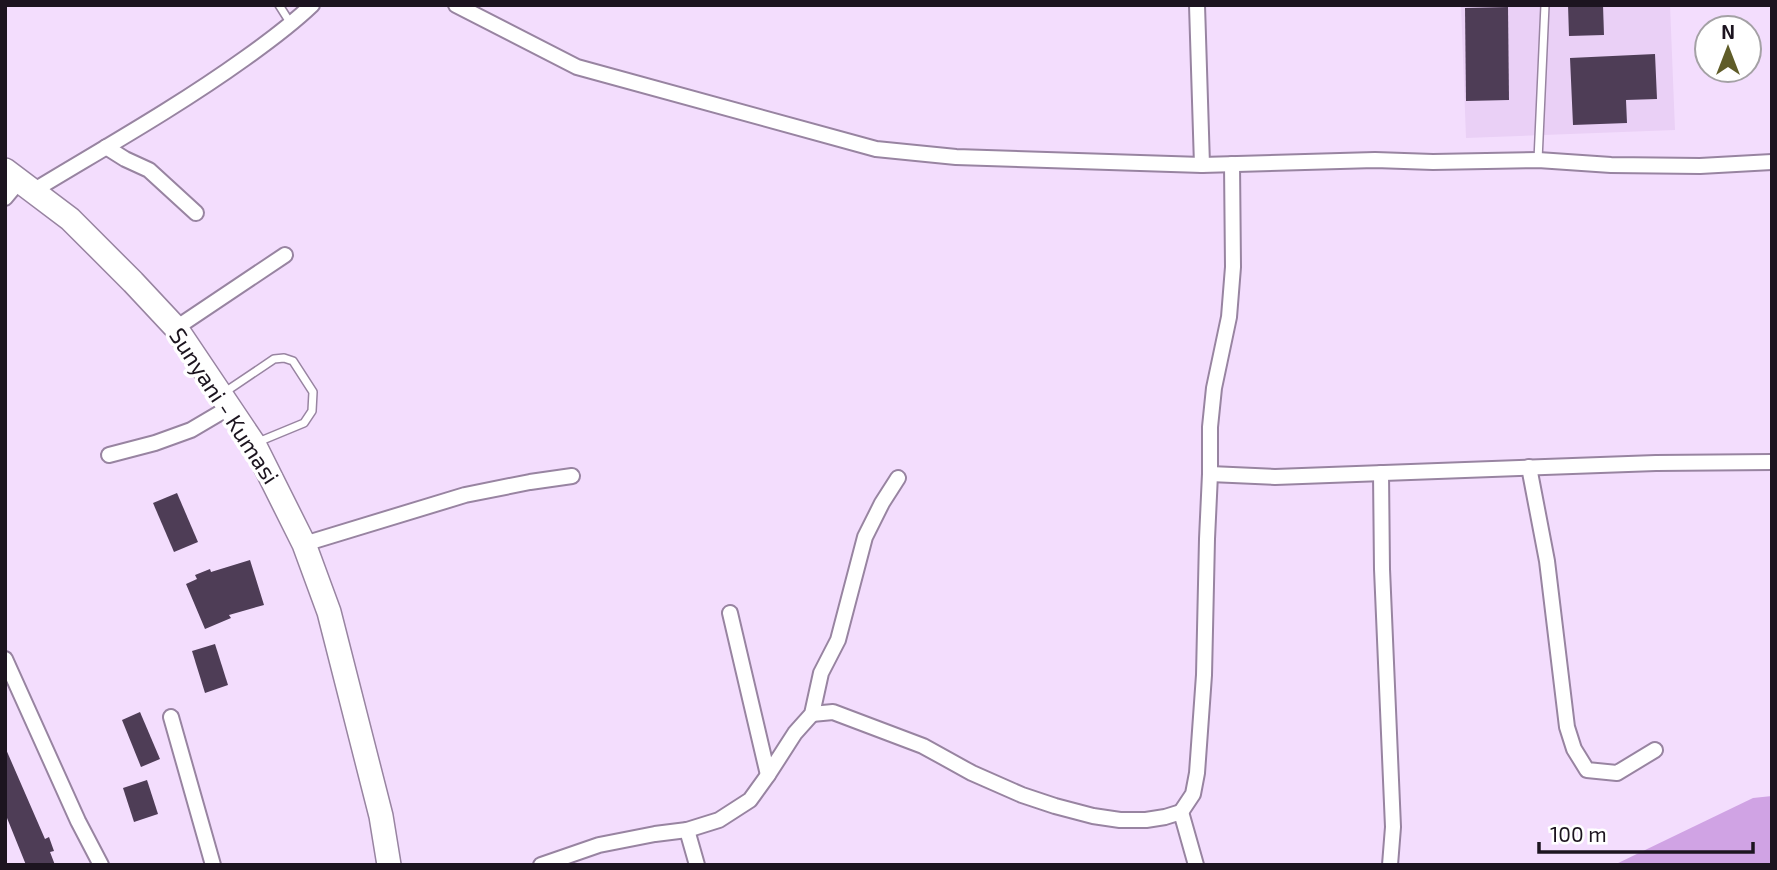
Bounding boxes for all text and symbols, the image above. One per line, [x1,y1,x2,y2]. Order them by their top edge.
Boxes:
north arrow [1693,14,1763,84]
text: N [1721,20,1735,43]
street label: Sunyani - Kumasi [164,322,286,489]
scale bar [1539,810,1752,854]
text: 100 m [1550,821,1607,846]

